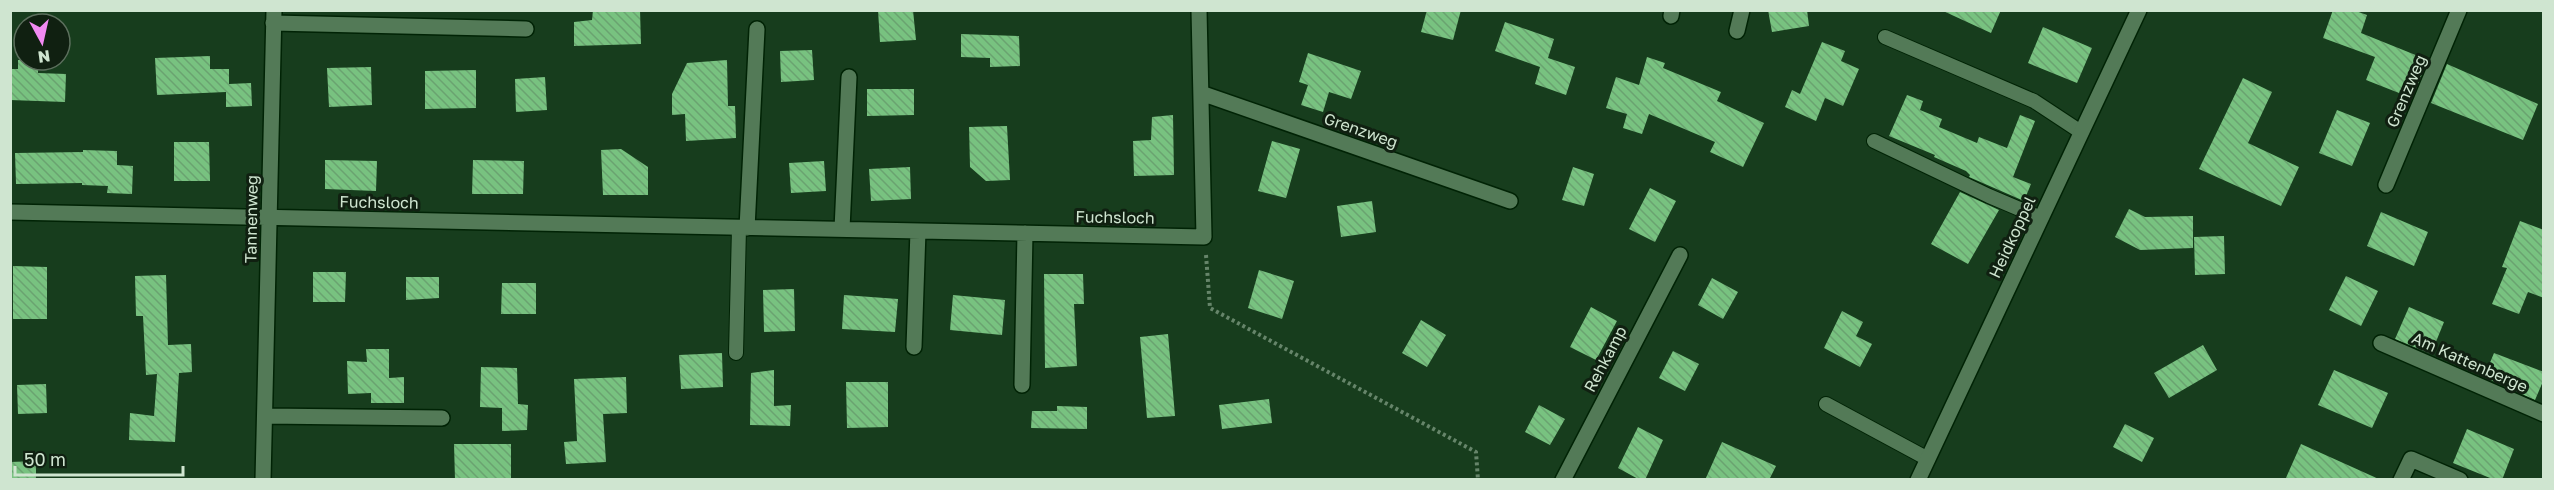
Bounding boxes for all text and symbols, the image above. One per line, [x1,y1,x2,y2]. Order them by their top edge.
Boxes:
north arrow [12,12,72,72]
text: N [37,46,52,68]
street label: Grenzweg [2382,52,2430,130]
street label: Grenzweg [1321,108,1401,152]
street label: Tannenweg [240,175,262,263]
street label: Fuchsloch [339,191,419,213]
street label: Heidkoppel [1984,193,2040,281]
street label: Fuchsloch [1075,206,1155,228]
street label: Rehkamp [1579,322,1631,395]
street label: Am Kattenberge [2409,327,2531,397]
scale bar [15,439,183,477]
text: 50 m [24,448,66,470]

